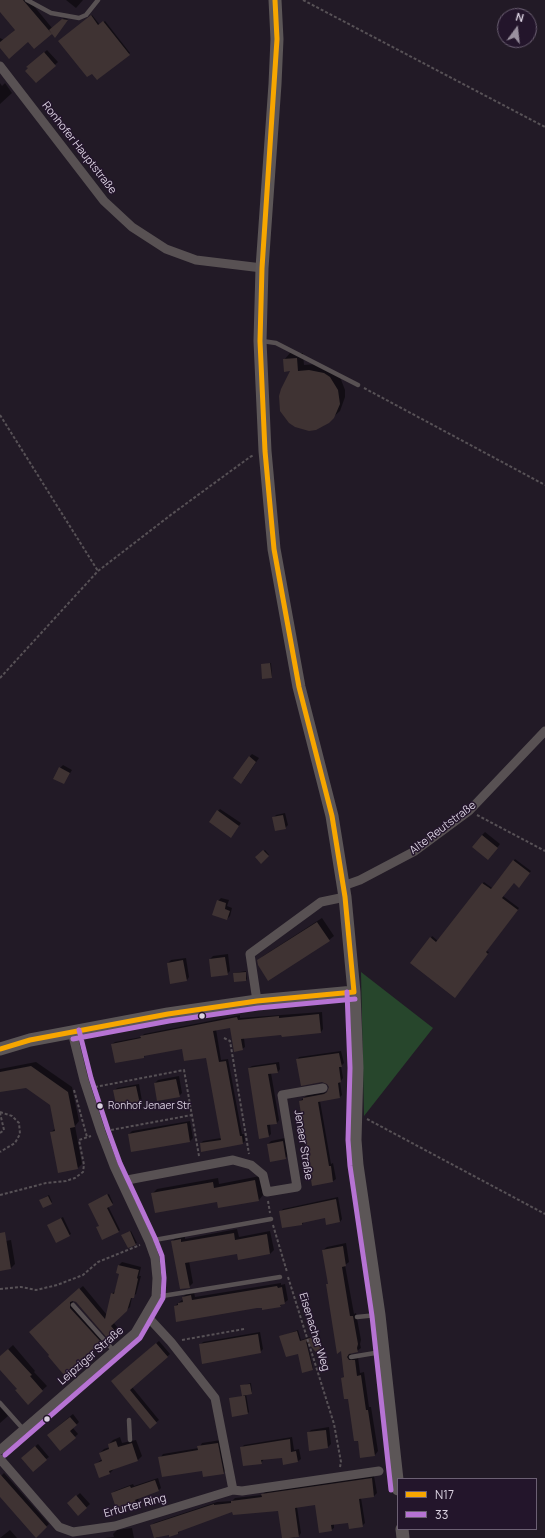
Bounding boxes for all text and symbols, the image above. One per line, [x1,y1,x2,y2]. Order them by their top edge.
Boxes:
north arrow [497,8,537,48]
text: N [514,9,526,25]
street label: Ronhofer Hauptstraße [39,99,119,197]
street label: Alte Reutstraße [407,799,479,857]
unlabelled marker [197,1011,207,1021]
place label: Ronhof Jenaer Str [108,1100,191,1112]
marker: Ronhof Jenaer Str [95,1101,105,1111]
street label: Jenaer Straße [291,1109,315,1181]
street label: Eisenacher Weg [296,1291,332,1373]
street label: Leipziger Straße [56,1324,126,1388]
unlabelled marker [42,1414,52,1424]
legend [397,1478,537,1530]
text: N17 [435,1486,454,1503]
street label: Erfurter Ring [102,1491,168,1521]
text: 33 [435,1506,448,1523]

